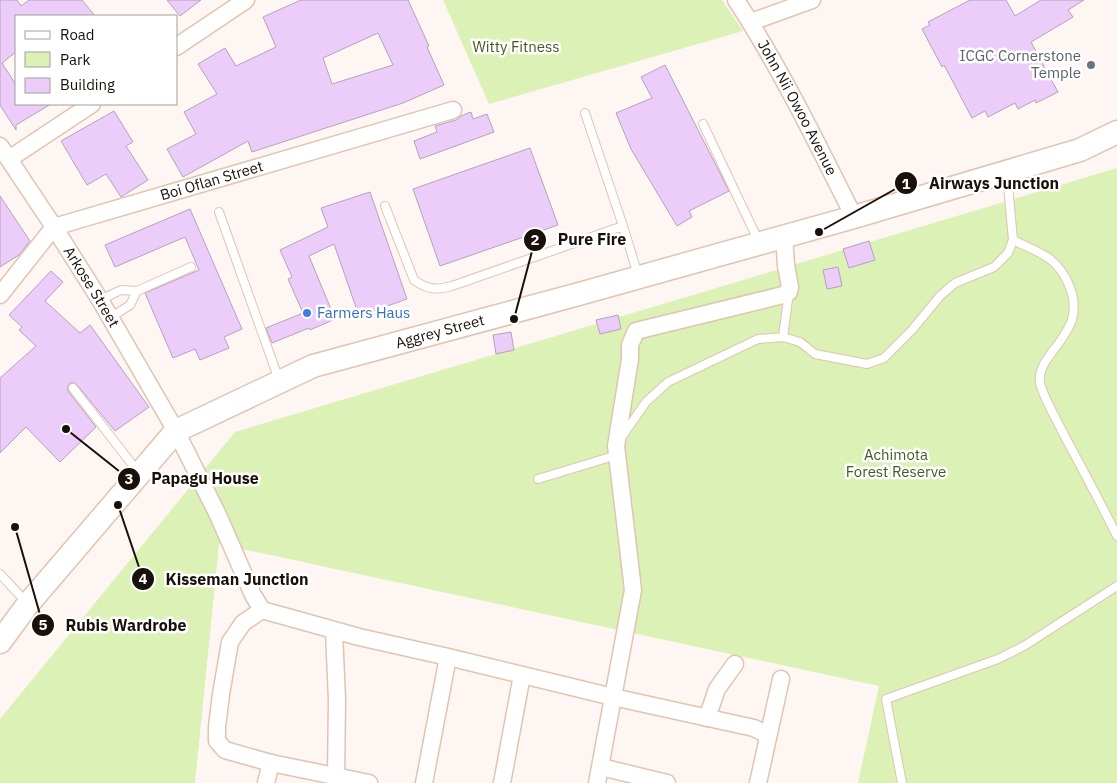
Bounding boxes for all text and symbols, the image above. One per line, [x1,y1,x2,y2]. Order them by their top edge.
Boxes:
legend [15,15,178,105]
text: Road [60,25,95,44]
street label: John Nii Owoo Avenue [754,36,842,178]
park label: Witty Fitness [472,37,560,56]
place label: ICGC Cornerstone Temple [960,46,1081,82]
text: Park [60,50,90,69]
marker: ICGC Cornerstone Temple [1085,59,1097,71]
text: Building [60,75,115,94]
street label: Boi Oflan Street [158,156,265,204]
callout: Airways Junction [894,168,1069,199]
text: Airways Junction [929,173,1059,193]
text: 1 [901,174,911,193]
callout: Pure Fire [523,224,636,255]
text: Pure Fire [558,229,626,249]
text: 2 [530,230,540,249]
street label: Arkose Street [60,243,124,331]
place label: Farmers Haus [317,303,410,322]
marker: Farmers Haus [301,307,313,319]
street label: Aggrey Street [393,310,486,352]
park label: Achimota Forest Reserve [846,445,946,481]
callout: Papagu House [116,463,269,494]
text: Papagu House [151,468,259,488]
text: 3 [124,469,134,488]
callout: Kisseman Junction [130,564,318,595]
text: 4 [138,569,148,588]
text: Kisseman Junction [166,569,309,589]
callout: Rubis Wardrobe [31,610,197,641]
text: 5 [38,615,48,634]
text: Rubis Wardrobe [66,615,186,635]

